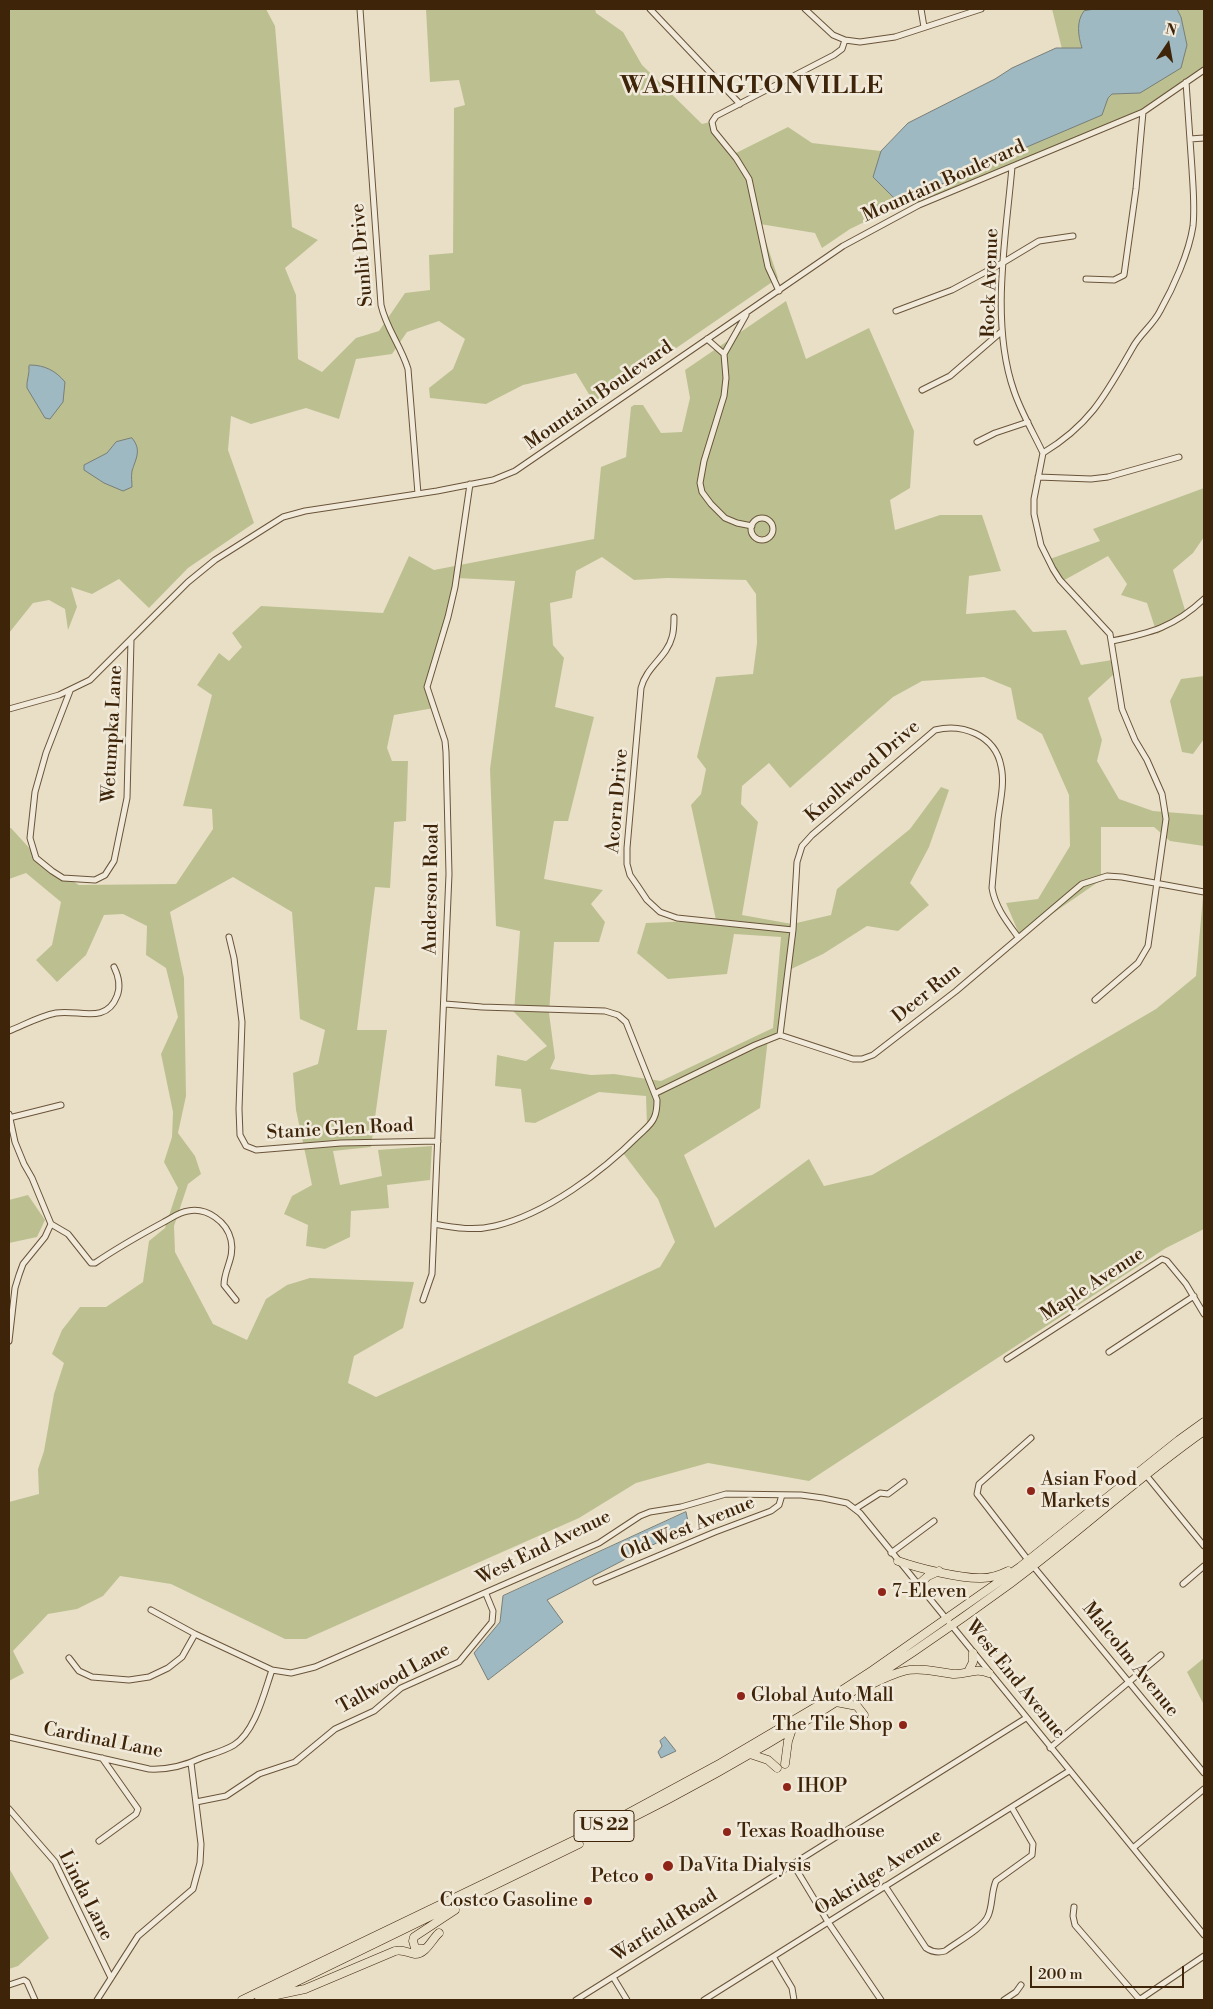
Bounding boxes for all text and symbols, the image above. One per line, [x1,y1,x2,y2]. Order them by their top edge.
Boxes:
north arrow [1143,20,1193,70]
text: N [1164,20,1178,40]
district label: WASHINGTONVILLE [618,73,886,101]
street label: Mountain Boulevard [859,136,1029,228]
street label: Sunlit Drive [347,202,379,308]
street label: Rock Avenue [978,228,1004,338]
street label: Mountain Boulevard [521,336,677,456]
street label: Wetumpka Lane [98,665,128,803]
street label: Knollwood Drive [801,716,925,828]
street label: Acorn Drive [602,748,634,854]
street label: Anderson Road [419,823,445,955]
street label: Deer Run [888,960,966,1028]
street label: Stanie Glen Road [266,1115,414,1145]
street label: Maple Avenue [1037,1243,1149,1327]
place label: Asian Food Markets [1041,1469,1137,1513]
marker: Asian Food Markets [1025,1485,1037,1497]
street label: Old West Avenue [618,1492,758,1566]
street label: West End Avenue [473,1506,615,1590]
place label: 7-Eleven [892,1581,967,1603]
marker: 7-Eleven [876,1586,888,1598]
street label: Malcolm Avenue [1077,1598,1183,1722]
street label: West End Avenue [960,1616,1070,1744]
street label: Tallwood Lane [334,1639,454,1719]
place label: Global Auto Mall [751,1685,894,1707]
marker: Global Auto Mall [735,1690,747,1702]
place label: The Tile Shop [773,1714,893,1736]
street label: Cardinal Lane [41,1718,165,1764]
marker: The Tile Shop [897,1719,909,1731]
place label: IHOP [797,1776,847,1798]
marker: IHOP [781,1781,793,1793]
road number: US 22 [574,1810,634,1842]
place label: Texas Roadhouse [737,1821,885,1843]
street label: Oakridge Avenue [811,1825,947,1921]
marker: Texas Roadhouse [721,1826,733,1838]
street label: Linda Lane [53,1847,117,1945]
place label: DaVita Dialysis [679,1855,811,1877]
marker: DaVita Dialysis [661,1859,675,1873]
place label: Petco [591,1866,639,1888]
marker: Petco [643,1871,655,1883]
street label: Warfield Road [608,1885,722,1967]
place label: Costco Gasoline [440,1890,578,1912]
marker: Costco Gasoline [582,1895,594,1907]
scale bar [1033,1956,1187,1988]
text: 200 m [1038,1965,1083,1984]

